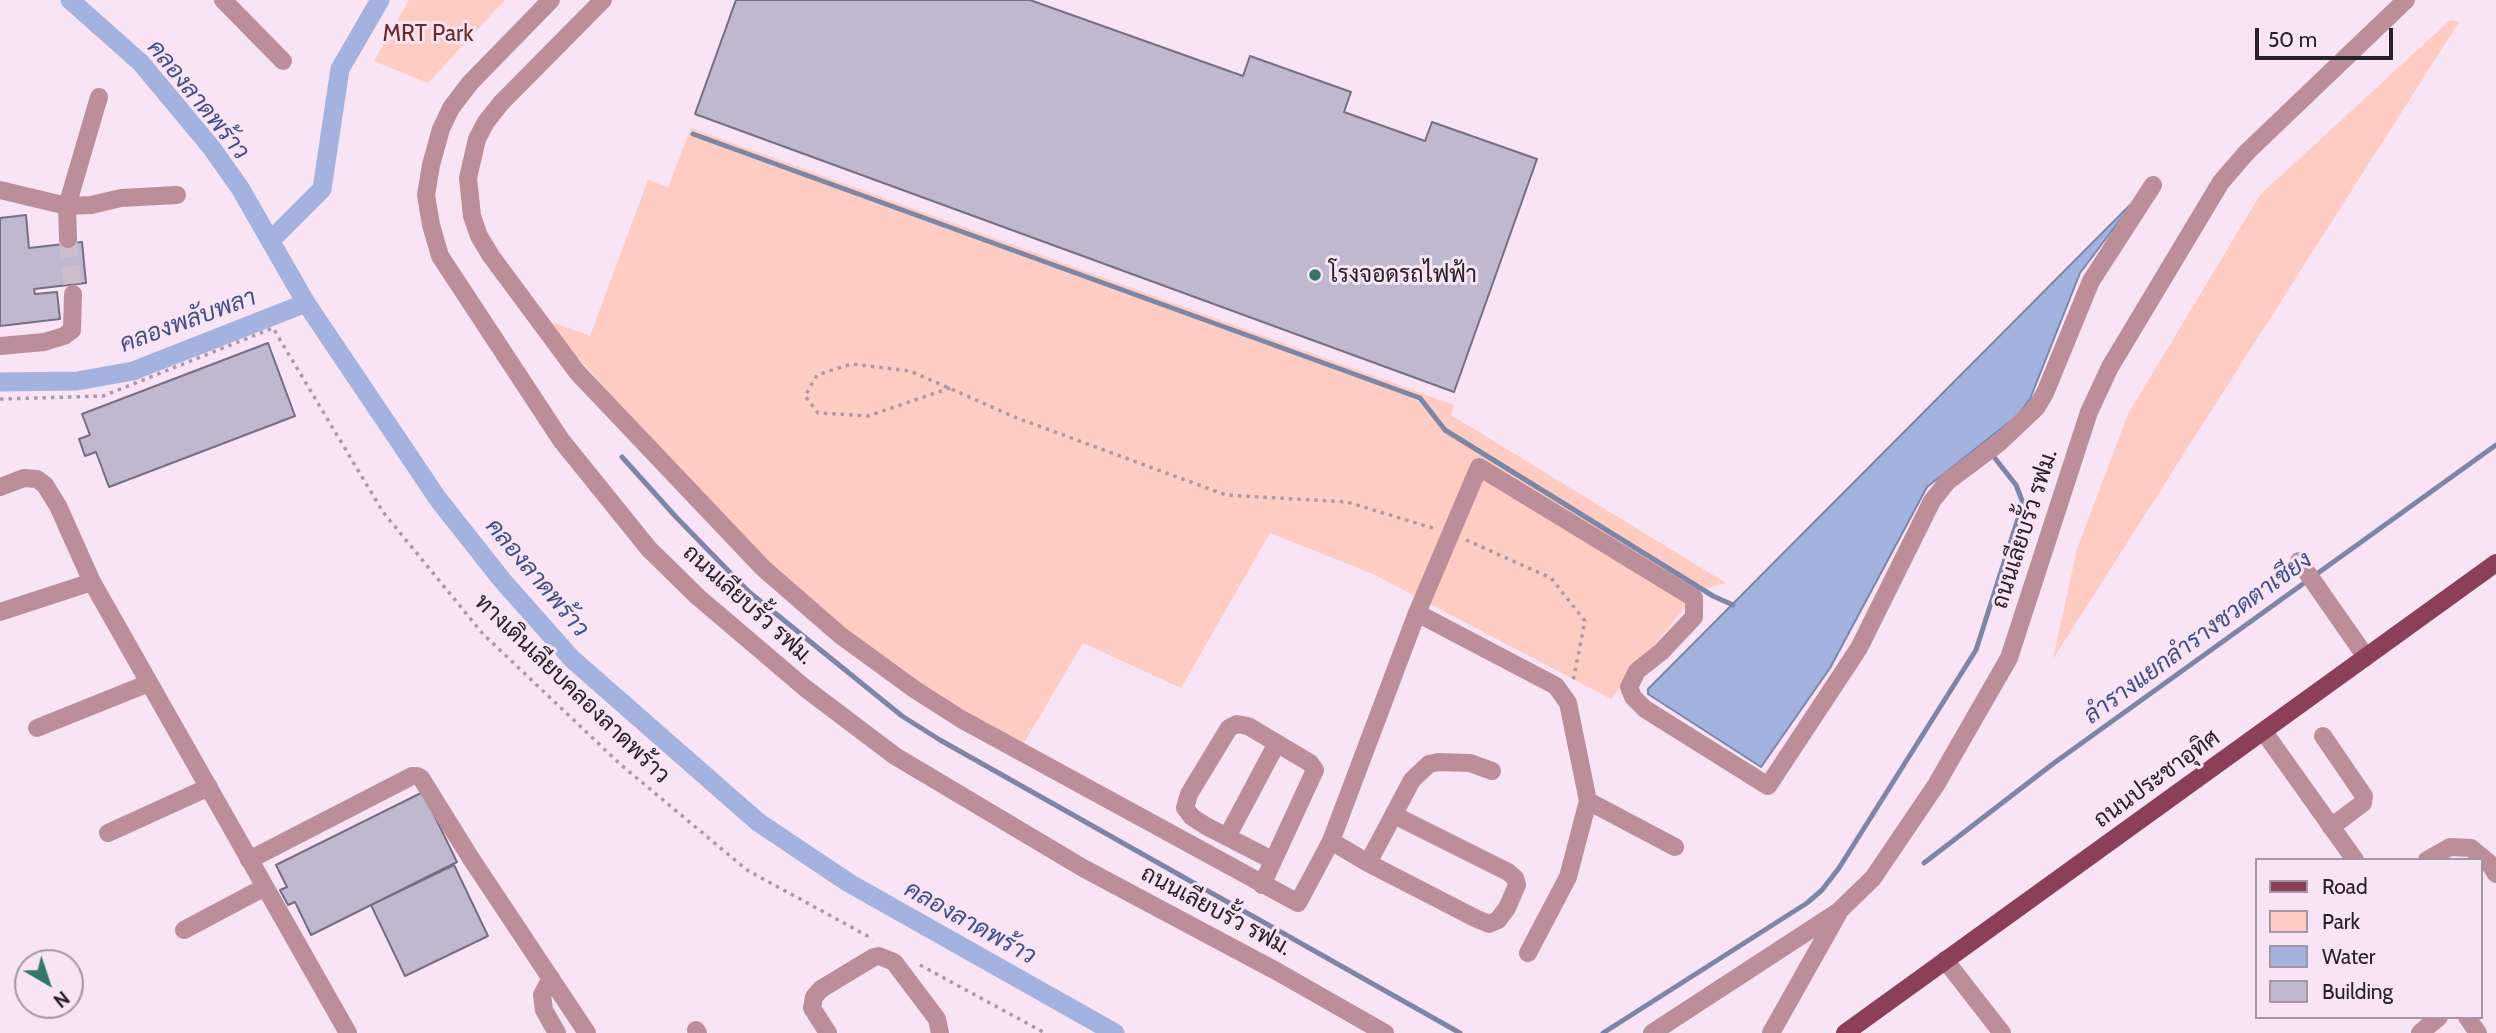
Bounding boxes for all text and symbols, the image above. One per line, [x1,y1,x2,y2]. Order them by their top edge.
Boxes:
scale bar [2258,14,2396,58]
park label: MRT Park [382,20,474,48]
text: 50 m [2268,27,2317,52]
water label: คลองลาดพร้าว [141,34,255,166]
place label: โรงจอดรถไฟฟ้า [1329,261,1477,289]
marker: โรงจอดรถไฟฟ้า [1307,267,1323,283]
water label: คลองพลับพลา [116,283,260,359]
street label: ถนนเลียบรั้ว รฟม. [1986,446,2064,612]
water label: คลองลาดพร้าว [479,513,595,643]
street label: ถนนเลียบรั้ว รฟม. [677,539,819,671]
water label: ลำรางแยกลำรางชวดตาเชียง [2078,546,2318,730]
street label: ทางเดินเลียบคลองลาดพร้าว [469,589,675,789]
street label: ถนนประชาอุทิศ [2089,724,2225,834]
legend [2254,858,2482,1019]
street label: ถนนเลียบรั้ว รฟม. [1136,860,1296,962]
text: Road [2322,874,2368,899]
water label: คลองลาดพร้าว [899,875,1041,971]
text: Park [2322,909,2360,934]
text: Water [2322,944,2375,969]
north arrow [14,949,84,1019]
text: Building [2322,979,2393,1004]
text: N [49,986,74,1012]

